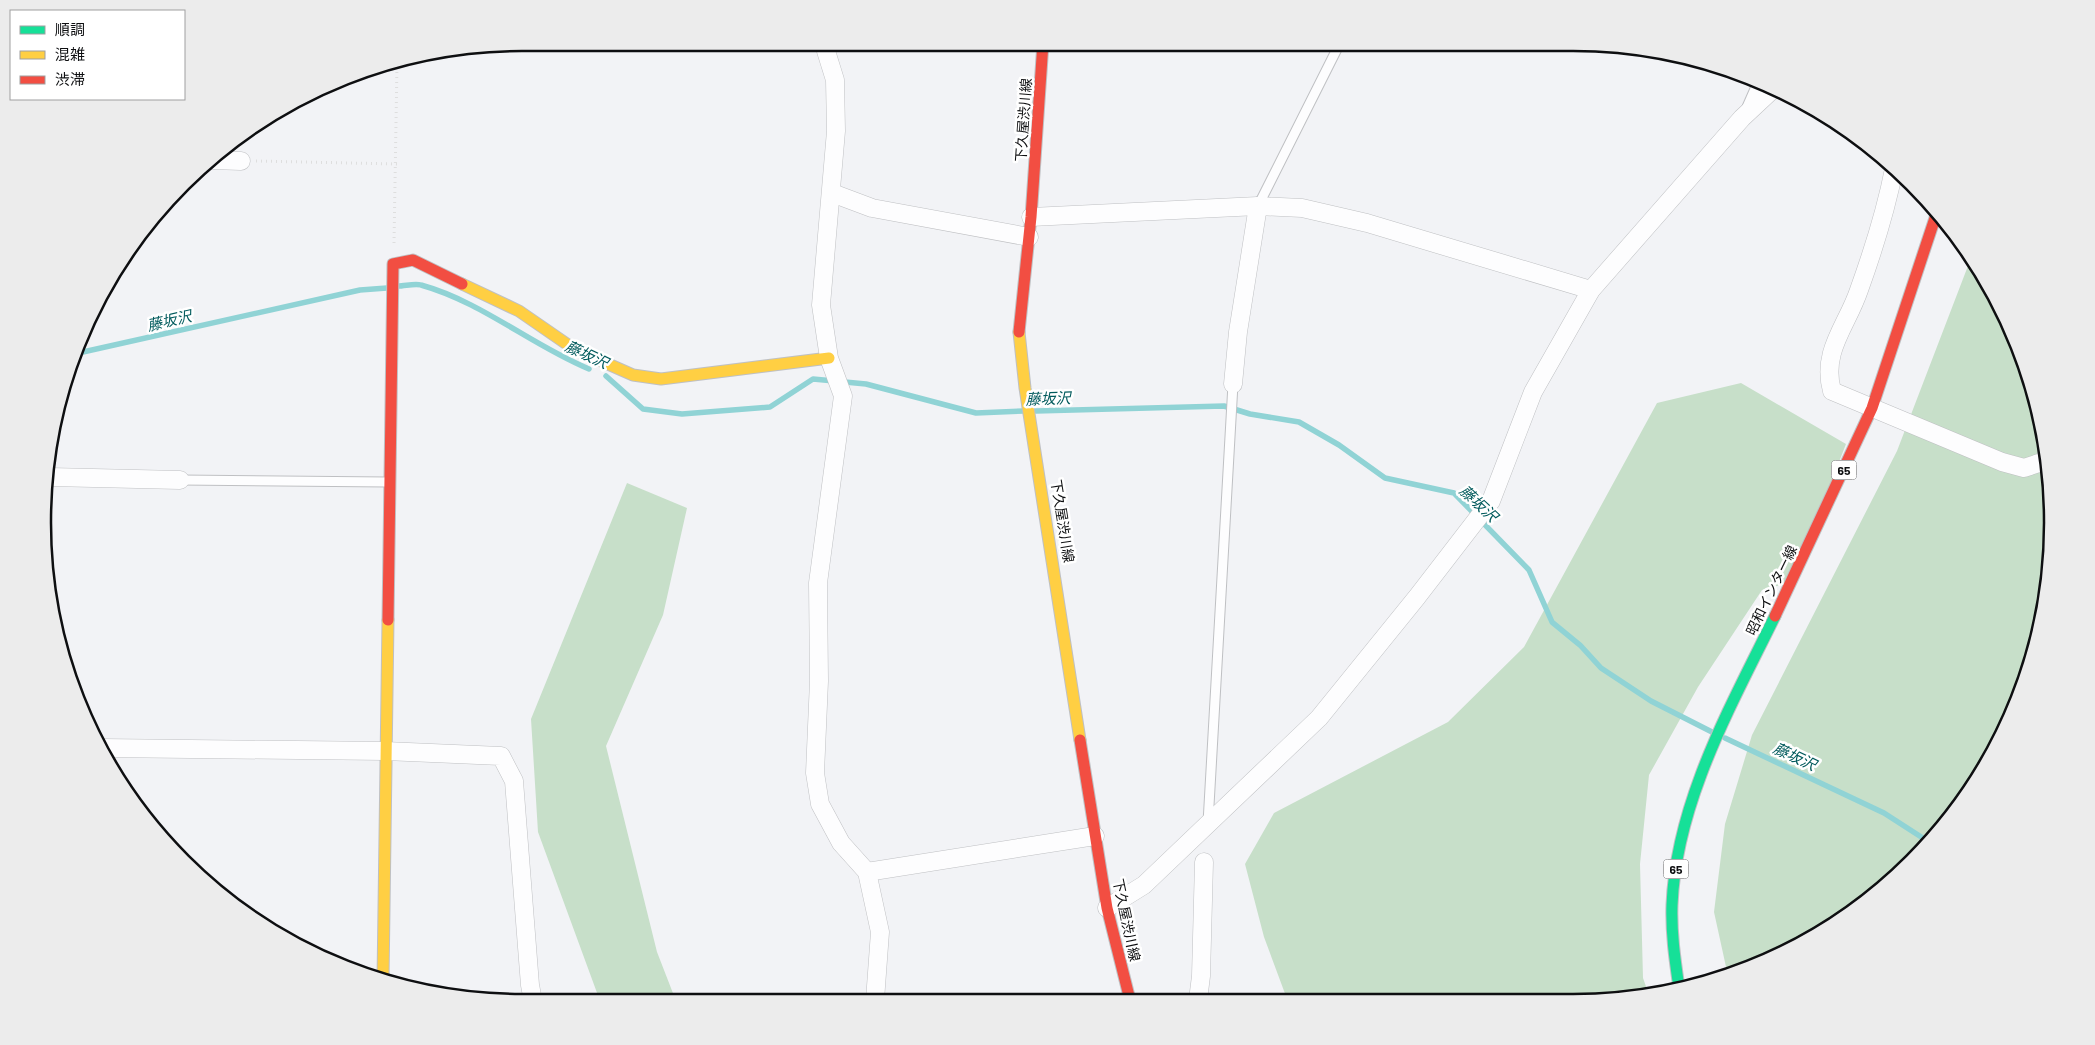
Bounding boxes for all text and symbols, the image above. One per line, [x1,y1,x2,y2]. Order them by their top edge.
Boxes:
legend [10,10,185,100]
text: 順調 [55,20,85,38]
text: 混雑 [55,45,85,63]
text: 渋滞 [55,70,85,88]
street label: 下久屋渋川線 [1012,78,1034,162]
water label: 藤坂沢 [145,306,195,334]
water label: 藤坂沢 [563,336,613,373]
water label: 藤坂沢 [1025,388,1073,408]
road number: 65 [1832,460,1856,480]
street label: 下久屋渋川線 [1048,478,1078,564]
water label: 藤坂沢 [1456,481,1503,526]
street label: 昭和インター線 [1742,542,1800,638]
water label: 藤坂沢 [1771,738,1821,775]
road number: 65 [1664,860,1688,879]
street label: 下久屋渋川線 [1110,877,1144,963]

